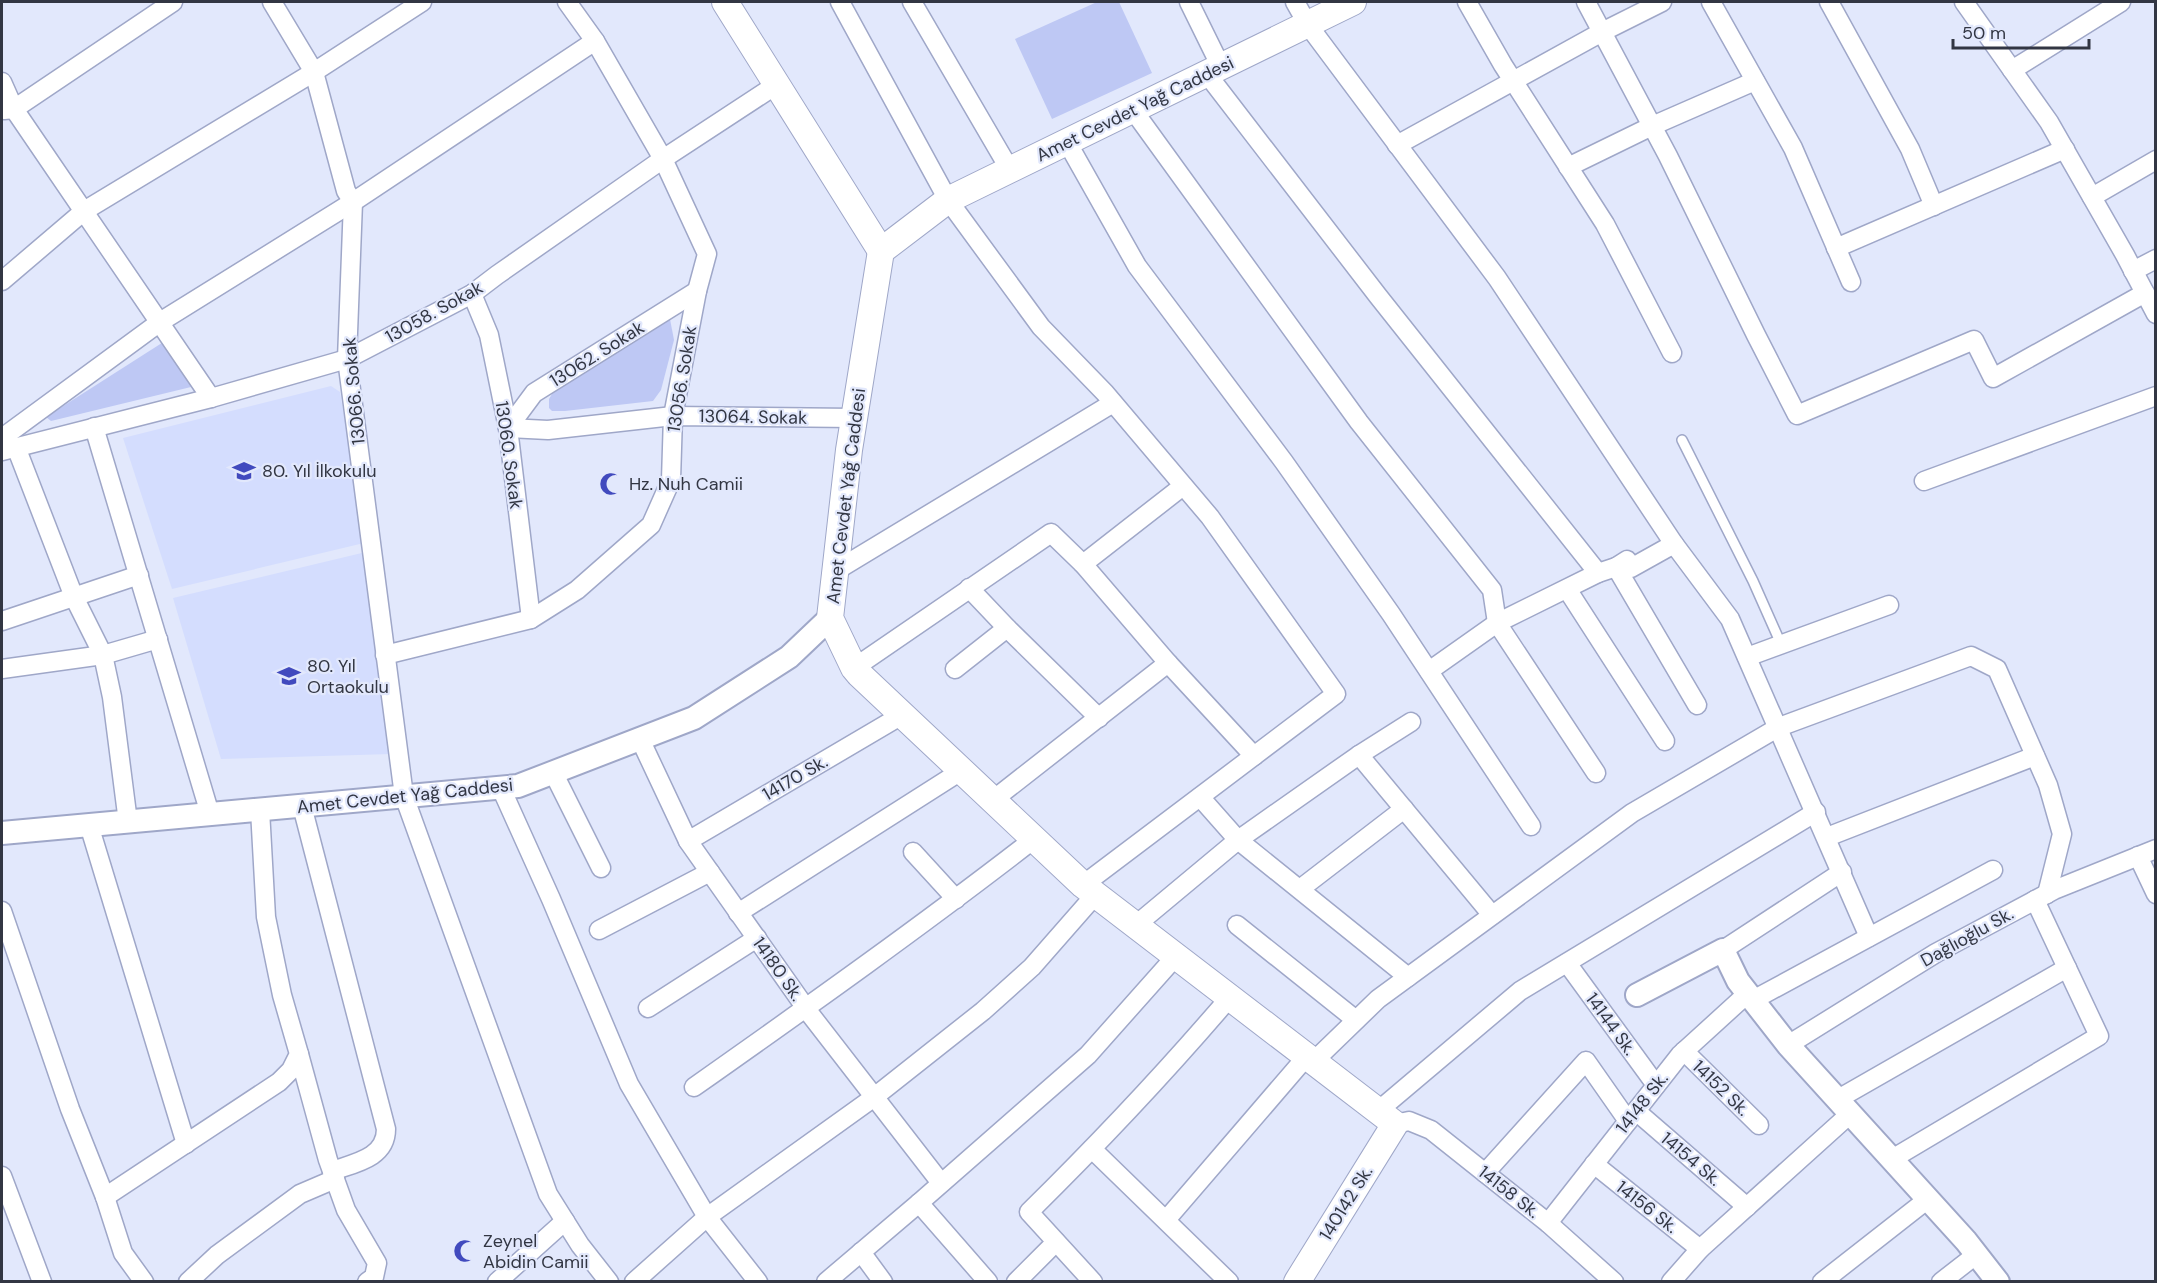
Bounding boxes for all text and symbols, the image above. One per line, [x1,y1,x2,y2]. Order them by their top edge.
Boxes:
scale bar [1953,12,2090,50]
text: 50 m [1962,21,2006,45]
street label: Amet Cevdet Yağ Caddesi [1032,51,1238,167]
street label: 13058. Sokak [381,275,487,349]
street label: 13062. Sokak [545,315,649,393]
street label: 13056. Sokak [662,324,702,434]
street label: 13066. Sokak [337,336,371,446]
street label: Amet Cevdet Yağ Caddesi [821,387,871,605]
street label: 13060. Sokak [490,399,528,511]
street label: 13064. Sokak [699,404,807,430]
school or university icon: 80. Yıl İlkokulu [231,458,257,484]
place label: 80. Yıl İlkokulu [262,459,376,483]
mosque icon: Hz. Nuh Camii [598,471,624,497]
place label: Hz. Nuh Camii [629,472,743,496]
place label: 80. Yıl Ortaokulu [307,654,389,699]
school or university icon: 80. Yıl Ortaokulu [276,663,302,689]
street label: 14170 Sk. [758,750,832,806]
street label: Amet Cevdet Yağ Caddesi [296,773,514,819]
street label: Dağlıoğlu Sk. [1916,902,2018,972]
street label: 14180 Sk. [747,932,809,1006]
street label: 14144 Sk. [1580,988,1642,1060]
street label: 14152 Sk. [1687,1055,1755,1121]
street label: 14148 Sk. [1610,1067,1674,1139]
street label: 14154 Sk. [1656,1127,1726,1191]
street label: 14158 Sk. [1473,1160,1545,1224]
street label: 140142 Sk. [1314,1161,1378,1245]
street label: 14156 Sk. [1611,1175,1683,1239]
place label: Zeynel Abidin Camii [483,1229,589,1274]
mosque icon: Zeynel Abidin Camii [452,1238,478,1264]

